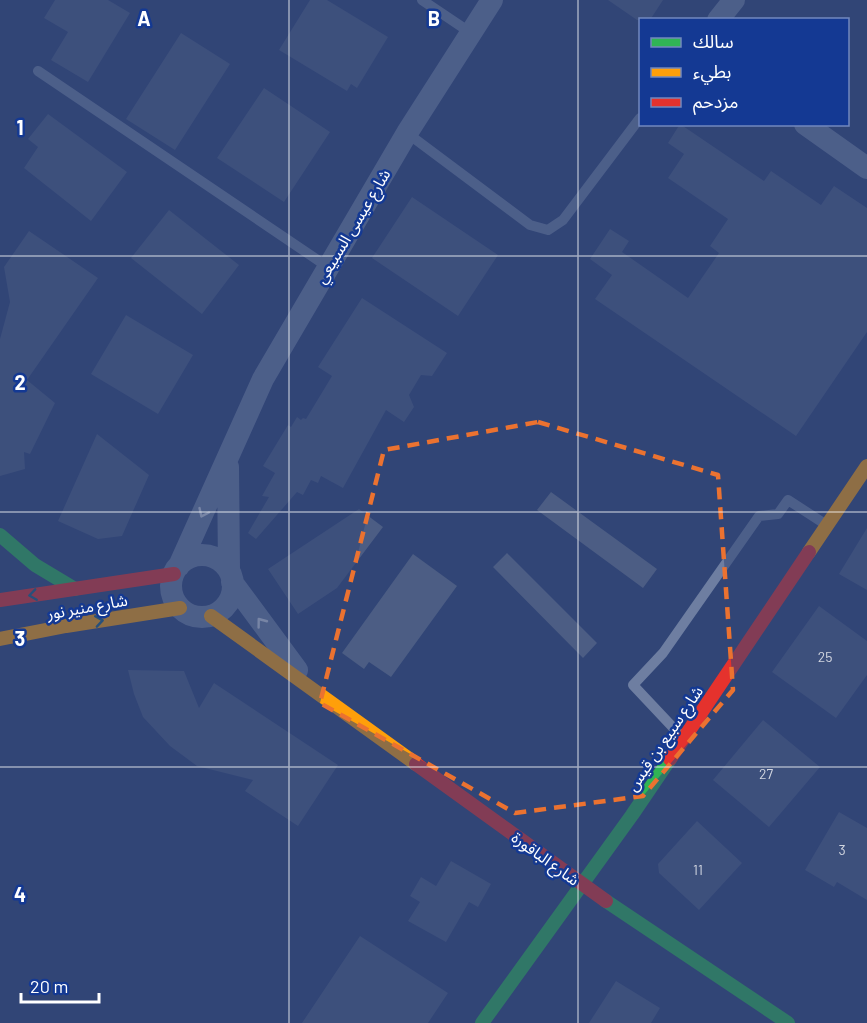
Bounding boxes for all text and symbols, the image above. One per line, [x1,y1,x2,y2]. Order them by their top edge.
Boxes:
text: A [137,6,151,30]
text: B [428,6,440,30]
legend [639,18,849,126]
text: سالك [693,30,734,52]
text: بطيء [693,60,731,85]
text: مزدحم [693,90,738,115]
text: 1 [16,115,24,139]
street label: شارع عيسى السبيعي [310,165,397,289]
text: 2 [14,370,26,394]
one-way arrow [199,506,211,517]
one-way arrow [28,589,38,601]
street label: شارع منير نور [44,590,129,627]
one-way arrow [94,615,103,627]
one-way arrow [258,617,269,628]
text: 3 [15,626,25,650]
house number: 25 [818,648,832,665]
street label: شارع سبيع بن قيس [622,682,709,796]
house number: 27 [759,765,773,782]
street label: شارع الباقورة [506,827,584,892]
house number: 3 [838,841,846,858]
house number: 11 [693,861,703,878]
text: 4 [14,882,26,906]
scale bar [21,966,99,1004]
text: 20 m [30,975,68,997]

